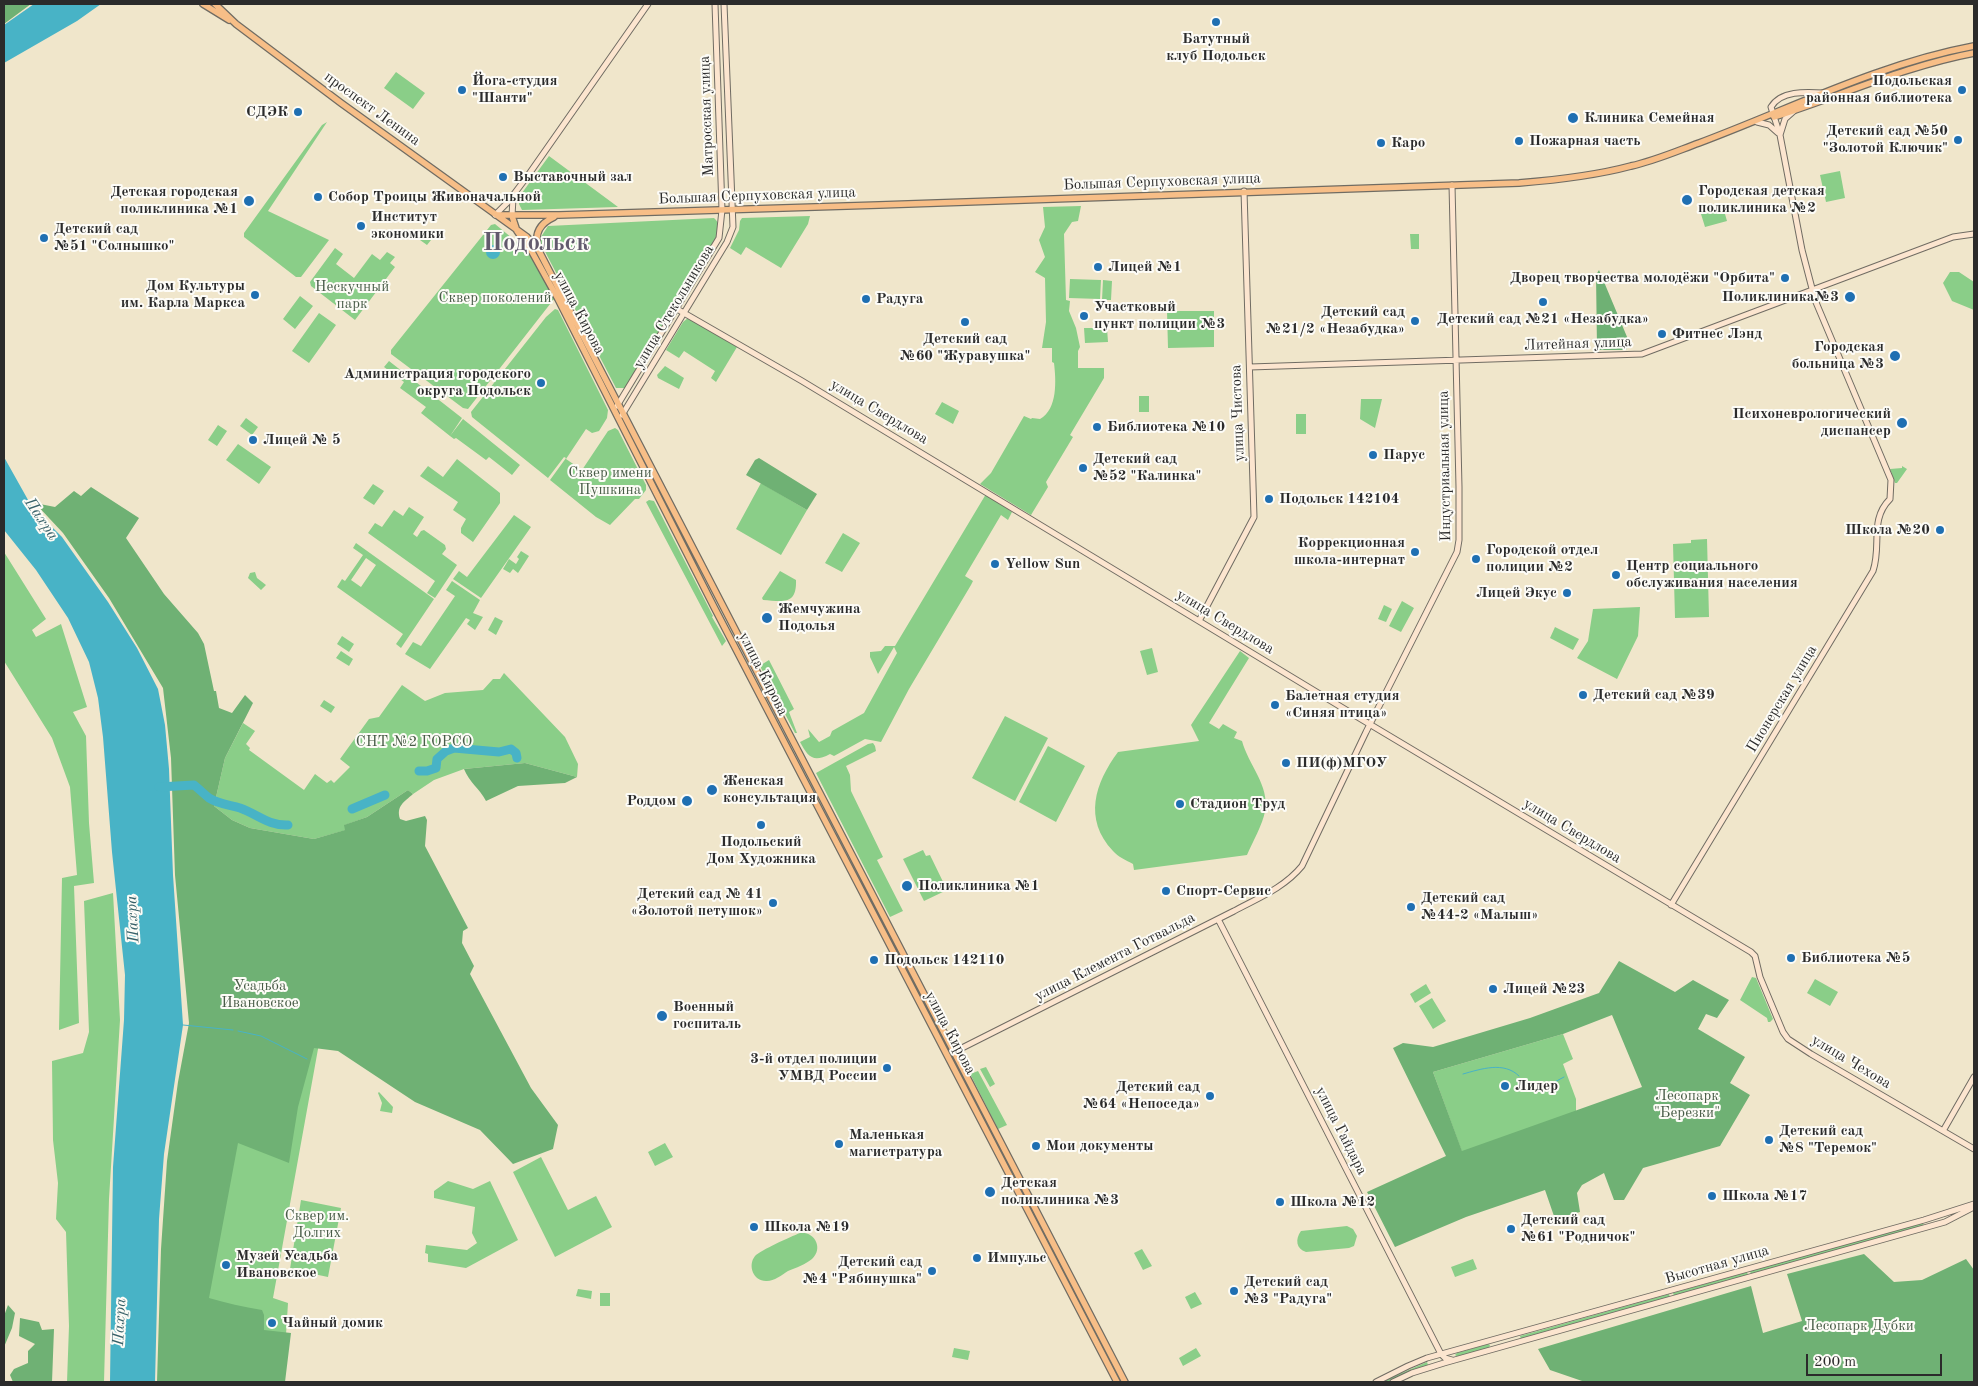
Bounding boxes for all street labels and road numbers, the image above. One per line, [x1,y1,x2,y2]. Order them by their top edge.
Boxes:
street label: Матросская улица [696,55,718,177]
street label: проспект Ленина [320,68,424,150]
street label: Большая Серпуховская улица [1063,170,1261,194]
street label: Большая Серпуховская улица [658,184,856,208]
street label: улица Стекольникова [630,242,718,372]
street label: улица Кирова [550,268,608,358]
street label: Литейная улица [1524,333,1632,355]
street label: улица Чистова [1227,364,1249,462]
street label: улица Свердлова [827,376,931,448]
street label: Индустриальная улица [1435,390,1455,542]
street label: улица Свердлова [1173,586,1277,658]
street label: улица Кирова [734,629,792,719]
street label: Пионерская улица [1743,642,1821,756]
street label: улица Свердлова [1520,795,1624,867]
street label: улица Клемента Готвальда [1032,909,1198,1005]
street label: улица Кирова [921,988,979,1078]
street label: улица Чехова [1808,1031,1894,1093]
street label: улица Гайдара [1311,1084,1371,1178]
street label: Высотная улица [1663,1242,1771,1288]

